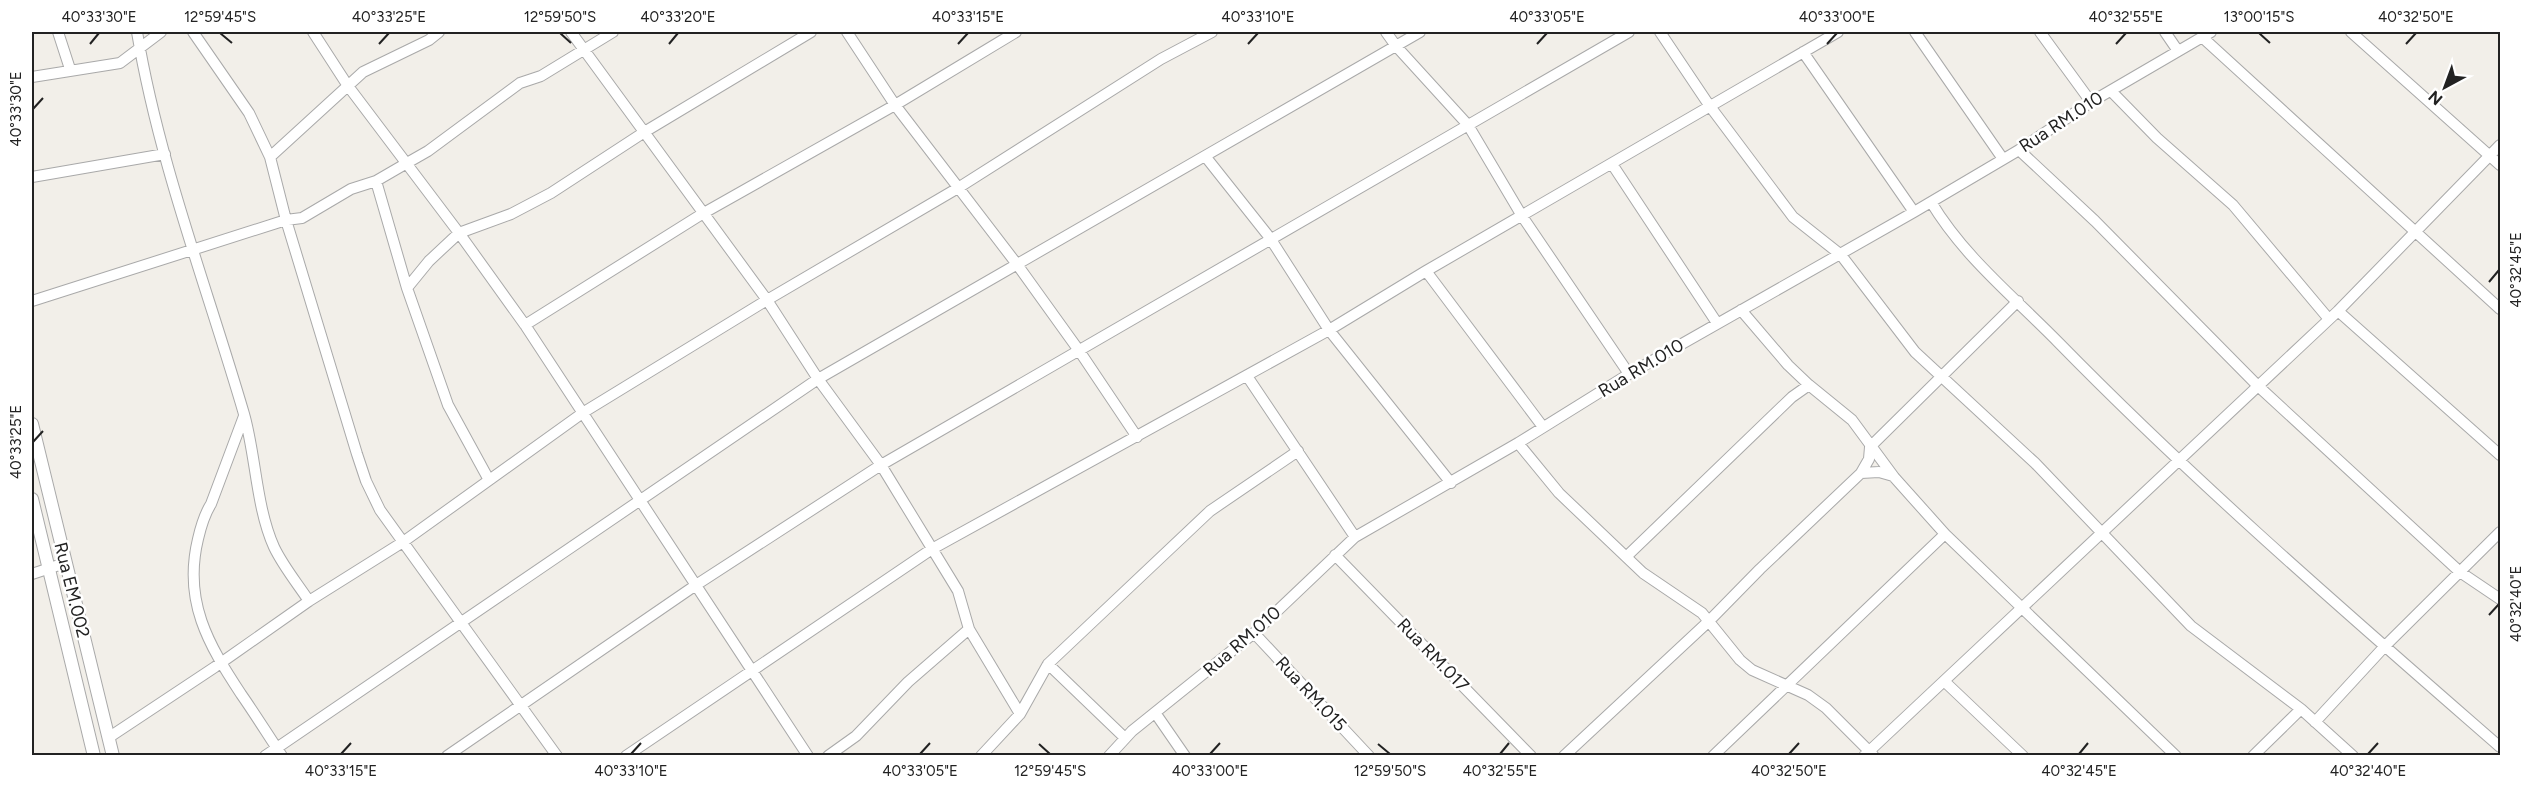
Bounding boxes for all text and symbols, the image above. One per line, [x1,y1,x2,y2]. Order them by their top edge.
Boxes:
text: 40°33'30"E [61,8,137,26]
text: 12°59'45"S [184,8,256,26]
text: 40°33'25"E [352,8,426,26]
text: 12°59'50"S [524,8,596,26]
text: 40°33'20"E [640,8,716,26]
text: 40°33'15"E [932,8,1004,26]
text: 40°33'10"E [1221,8,1295,26]
text: 40°33'05"E [1509,8,1585,26]
text: 40°33'00"E [1799,8,1875,26]
text: 40°32'55"E [2089,8,2163,26]
text: 13°00'15"S [2224,8,2294,26]
text: 40°32'50"E [2378,8,2454,26]
north arrow [2415,57,2475,117]
text: 40°33'30"E [7,71,25,147]
street label: Rua RM.010 [2015,87,2107,157]
text: N [2425,87,2446,109]
text: 40°32'45"E [2507,232,2525,308]
street label: Rua RM.010 [1594,334,1688,402]
text: 40°33'25"E [7,405,25,479]
street label: Rua EM.002 [50,540,94,640]
text: 40°32'40"E [2507,566,2525,642]
street label: Rua RM.010 [1199,601,1285,681]
street label: Rua RM.017 [1392,614,1474,697]
street label: Rua RM.015 [1271,652,1351,736]
text: 40°33'15"E [305,762,377,780]
text: 40°33'10"E [594,762,668,780]
text: 40°33'05"E [882,762,958,780]
text: 12°59'45"S [1014,762,1086,780]
text: 40°33'00"E [1172,762,1248,780]
text: 12°59'50"S [1354,762,1426,780]
text: 40°32'55"E [1463,762,1537,780]
text: 40°32'50"E [1751,762,1827,780]
text: 40°32'45"E [2041,762,2117,780]
text: 40°32'40"E [2330,762,2406,780]

